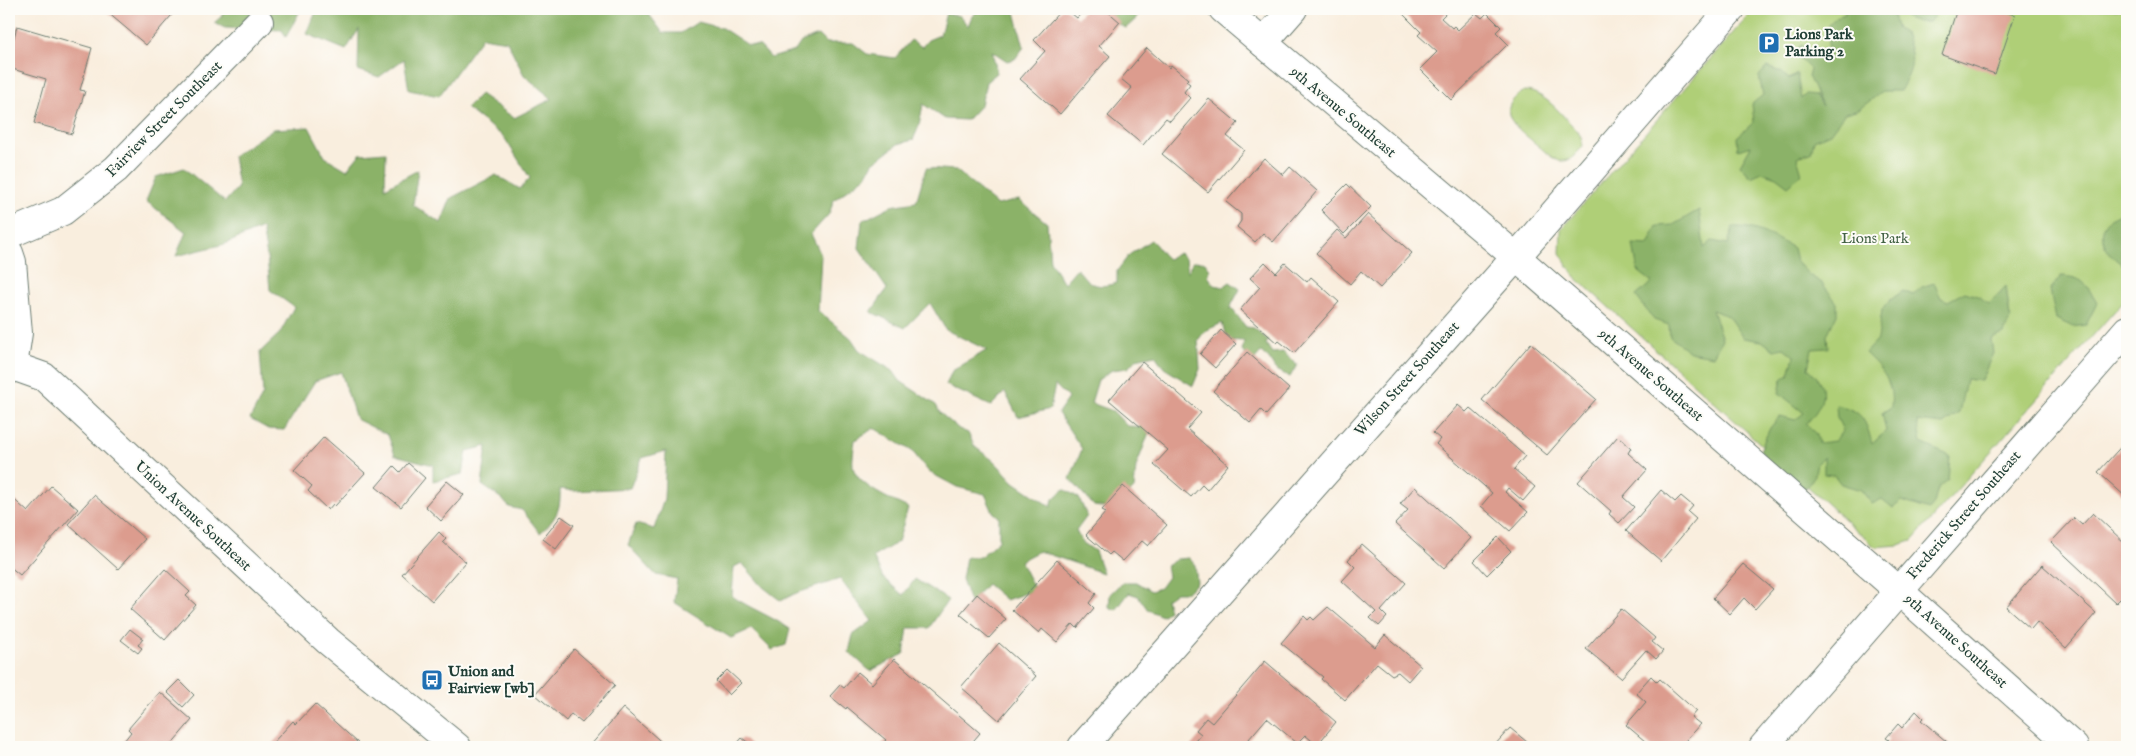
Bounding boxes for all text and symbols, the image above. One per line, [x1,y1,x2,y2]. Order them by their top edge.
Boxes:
place label: Lions Park Parking 2 [1785,25,1854,61]
parking icon: Lions Park Parking 2 [1757,31,1781,55]
street label: Fairview Street Southeast [102,57,226,181]
street label: 9th Avenue Southeast [1285,62,1400,162]
park label: Lions Park [1841,229,1910,248]
street label: Wilson Street Southeast [1350,318,1464,440]
street label: 9th Avenue Southeast [1594,324,1707,426]
street label: Frederick Street Southeast [1903,447,2025,583]
street label: Union Avenue Southeast [131,457,255,575]
street label: 9th Avenue Southeast [1900,589,2012,692]
place label: Union and Fairview [wb] [447,662,535,698]
bus stop icon: Union and Fairview [wb] [420,668,444,692]

